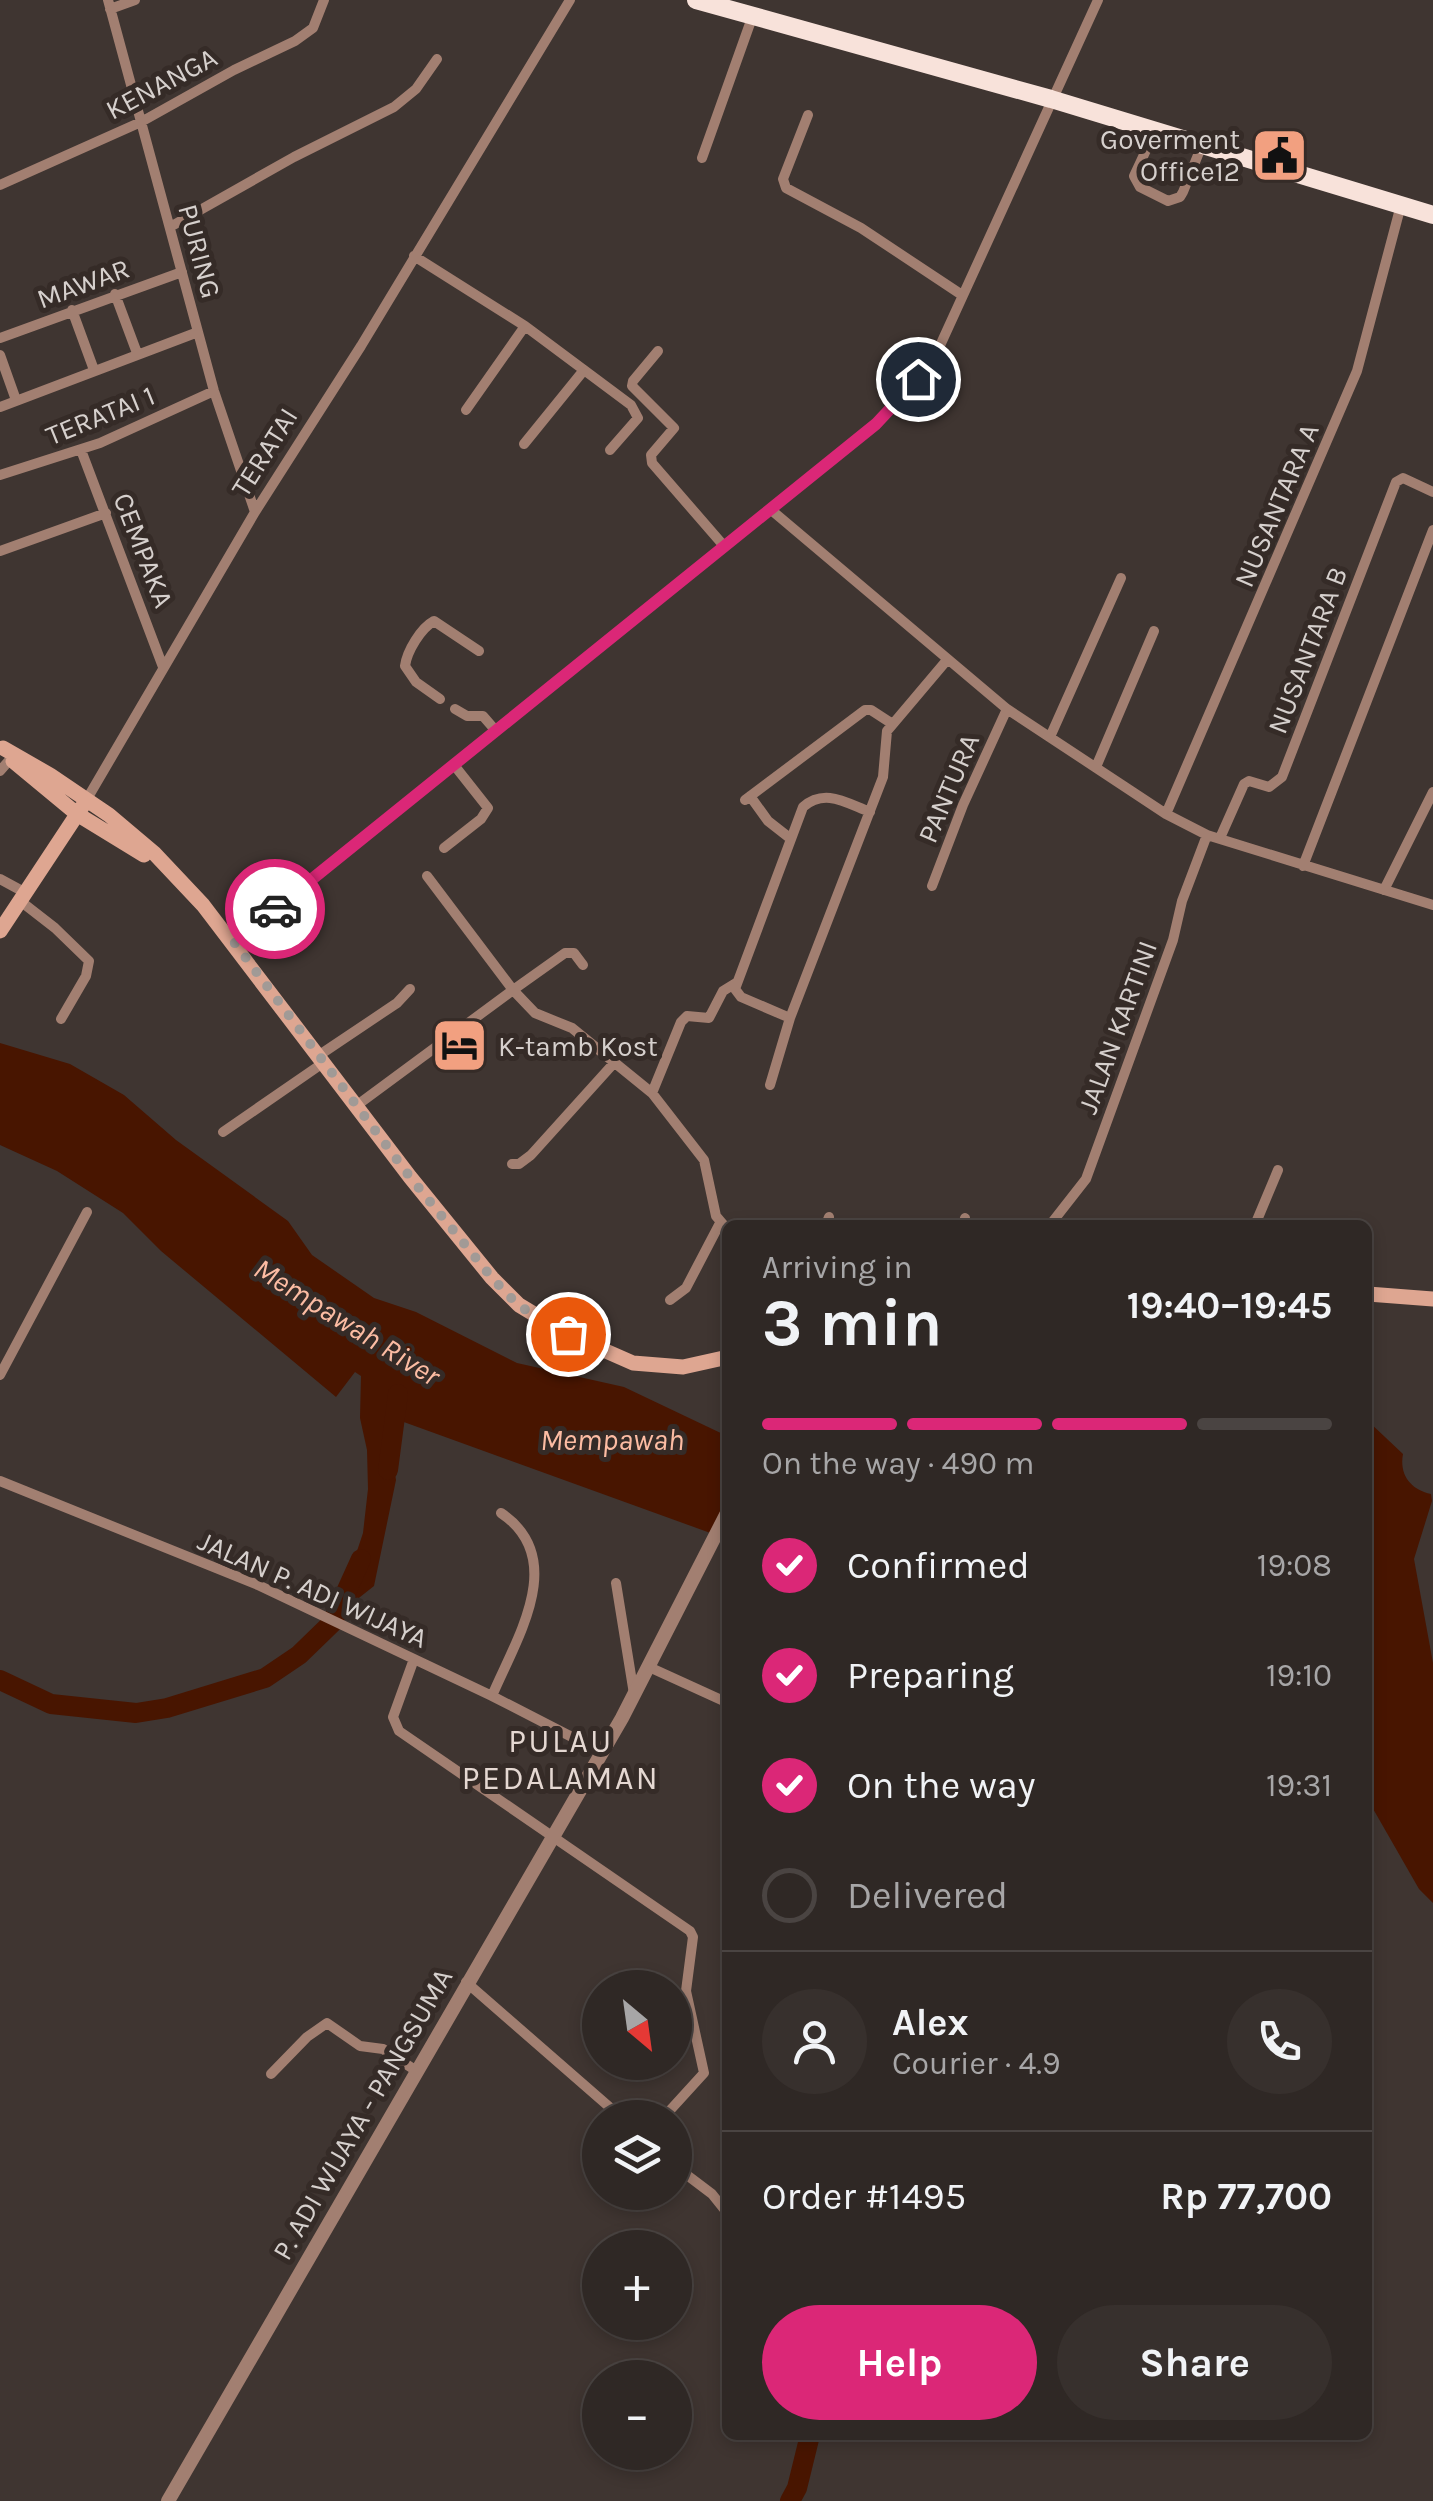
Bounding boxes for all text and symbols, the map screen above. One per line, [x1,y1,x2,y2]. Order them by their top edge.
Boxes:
street label: KENANGA [100,40,223,126]
place label: Goverment Office12 [1100,123,1240,188]
public building icon: Goverment Office12 [1249,125,1309,185]
street label: PURING [171,201,228,302]
street label: MAWAR [32,251,134,315]
pin [876,337,961,422]
icon: home [891,352,946,407]
street label: TERATAI 1 [41,379,159,452]
street label: TERATAI [224,402,305,503]
street label: NUSANTARA A [1227,418,1326,592]
street label: CEMPAKA [107,488,180,612]
street label: NUSANTARA B [1261,562,1354,738]
street label: PANTURA [911,729,986,848]
courier [225,859,325,959]
icon: car [248,882,303,937]
street label: JALAN KARTINI [1071,936,1164,1118]
hotel icon: K-tamb Kost [429,1016,489,1076]
place label: K-tamb Kost [498,1030,658,1063]
text: Arriving in [762,1249,913,1286]
water label: Mempawah River [247,1250,448,1395]
text: 19:40–19:45 [1127,1283,1332,1328]
text: 3 min [762,1285,942,1361]
pin [526,1292,611,1377]
icon: bag [541,1307,596,1362]
water label: Mempawah [540,1422,684,1458]
text: On the way · 490 m [762,1445,1035,1482]
street label: JALAN P. ADI WIJAYA [193,1524,433,1655]
icon: check [762,1538,817,1593]
text: Confirmed [847,1543,1030,1588]
text: 19:08 [1257,1547,1332,1584]
icon: check [762,1648,817,1703]
text: Preparing [847,1653,1014,1698]
text: 19:10 [1266,1657,1332,1694]
district label: PULAU PEDALAMAN [462,1723,660,1797]
icon: check [762,1758,817,1813]
text: On the way [847,1763,1035,1808]
text: 19:31 [1266,1767,1332,1804]
text: Delivered [847,1873,1008,1918]
street label: P. ADI WIJAYA - PANGSUMA [265,1963,459,2266]
north arrow [582,1970,692,2080]
map controls [582,1970,692,2470]
button: person [762,1989,867,2094]
button: phone [1227,1989,1332,2094]
text: Alex [892,2000,969,2045]
text: Courier · 4.9 [892,2045,1061,2082]
button: layers [582,2100,692,2210]
text: Order #1495 [762,2174,966,2219]
text: Rp 77,700 [1160,2174,1332,2219]
button: + [582,2230,692,2340]
button: Help [762,2305,1037,2420]
button: Share [1057,2305,1332,2420]
button: − [582,2360,692,2470]

